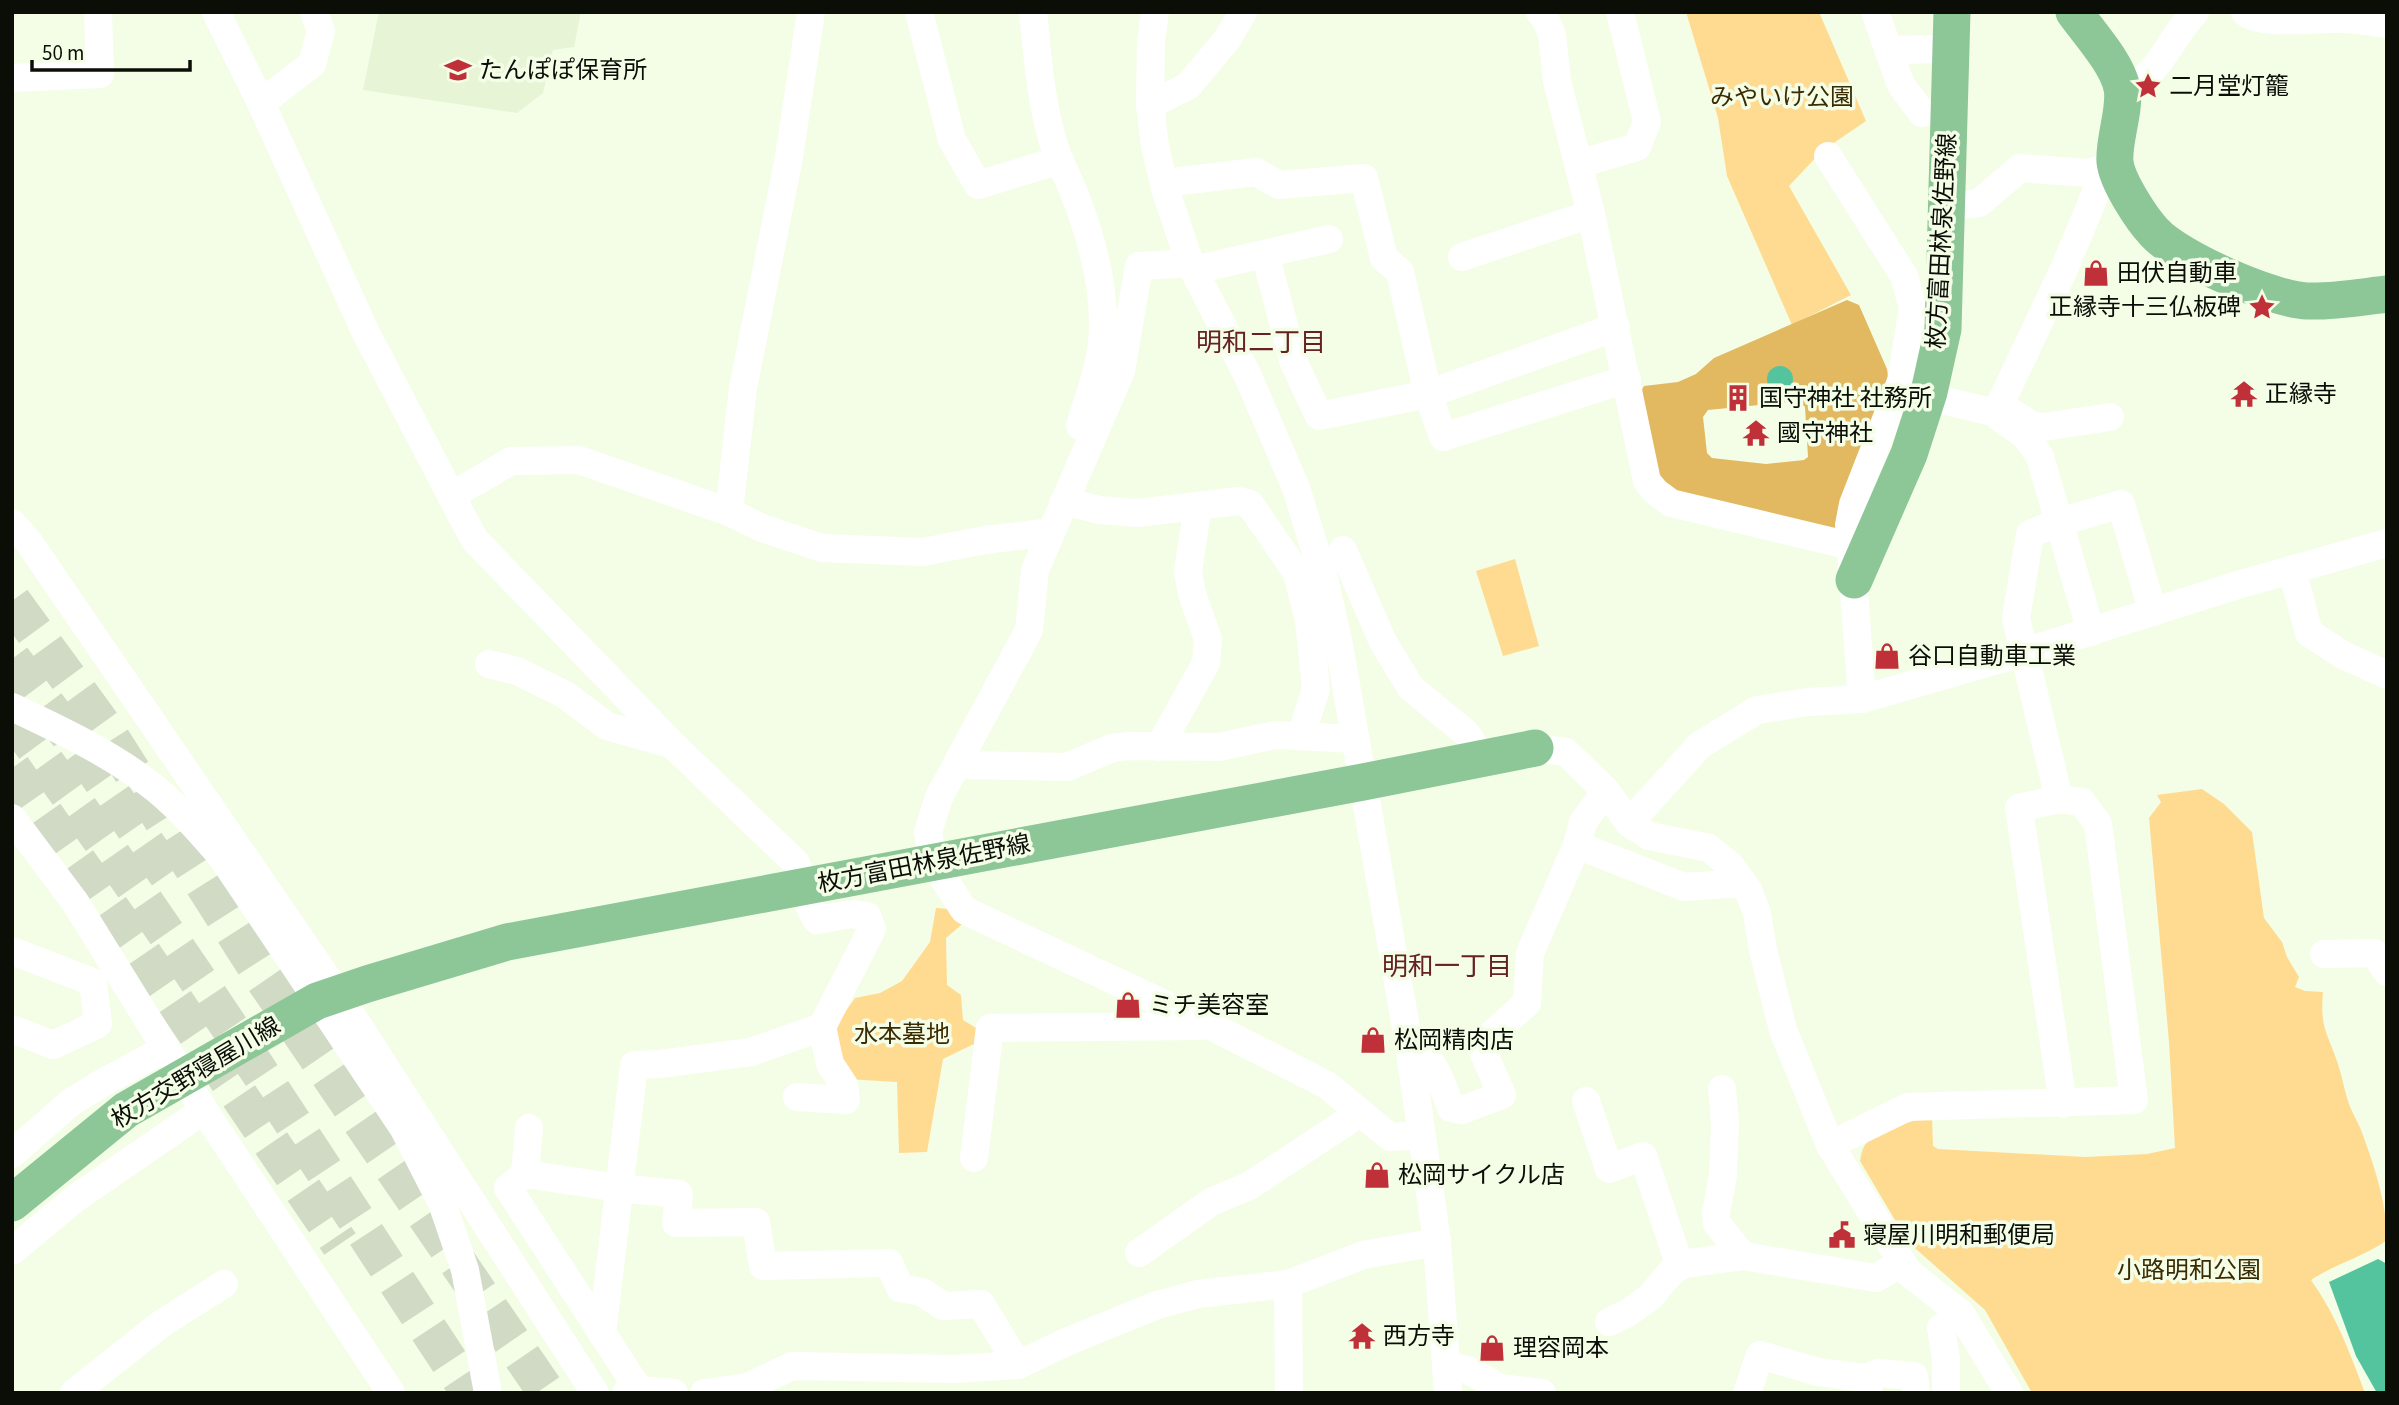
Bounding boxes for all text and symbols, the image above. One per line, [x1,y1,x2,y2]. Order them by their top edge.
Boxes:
scale bar [32,28,189,72]
text: 50 m [42,38,84,68]
place label: たんぽぽ保育所 [479,53,647,88]
school or university icon: たんぽぽ保育所 [443,55,473,85]
place label: 二月堂灯籠 [2169,69,2289,104]
place icon: 二月堂灯籠 [2133,71,2163,101]
park label: みやいけ公園 [1710,80,1854,115]
street label: 枚方富田林泉佐野線 [1919,132,1965,350]
place label: 田伏自動車 [2117,256,2237,291]
shop icon: 田伏自動車 [2081,258,2111,288]
place label: 正縁寺十三仏板碑 [2049,290,2241,325]
place icon: 正縁寺十三仏板碑 [2247,292,2277,322]
district label: 明和二丁目 [1196,324,1326,361]
place label: 正縁寺 [2265,377,2337,412]
temple icon: 正縁寺 [2229,379,2259,409]
place label: 国守神社 社務所 [1759,381,1932,416]
building icon: 国守神社 社務所 [1723,383,1753,413]
place label: 國守神社 [1777,416,1873,451]
temple icon: 國守神社 [1741,418,1771,448]
place label: 谷口自動車工業 [1908,639,2076,674]
shop icon: 谷口自動車工業 [1872,641,1902,671]
street label: 枚方富田林泉佐野線 [815,826,1033,902]
district label: 明和一丁目 [1382,948,1512,985]
place label: ミチ美容室 [1149,988,1269,1023]
shop icon: ミチ美容室 [1113,990,1143,1020]
street label: 枚方交野寝屋川線 [105,1009,287,1137]
park label: 水本墓地 [854,1017,950,1052]
place label: 松岡精肉店 [1394,1023,1514,1058]
shop icon: 松岡精肉店 [1358,1025,1388,1055]
place label: 松岡サイクル店 [1398,1158,1565,1193]
shop icon: 松岡サイクル店 [1362,1160,1392,1190]
place label: 寝屋川明和郵便局 [1863,1218,2055,1253]
public building icon: 寝屋川明和郵便局 [1827,1220,1857,1250]
park label: 小路明和公園 [2117,1253,2261,1288]
place label: 西方寺 [1383,1319,1455,1354]
temple icon: 西方寺 [1347,1321,1377,1351]
place label: 理容岡本 [1513,1331,1609,1366]
shop icon: 理容岡本 [1477,1333,1507,1363]

